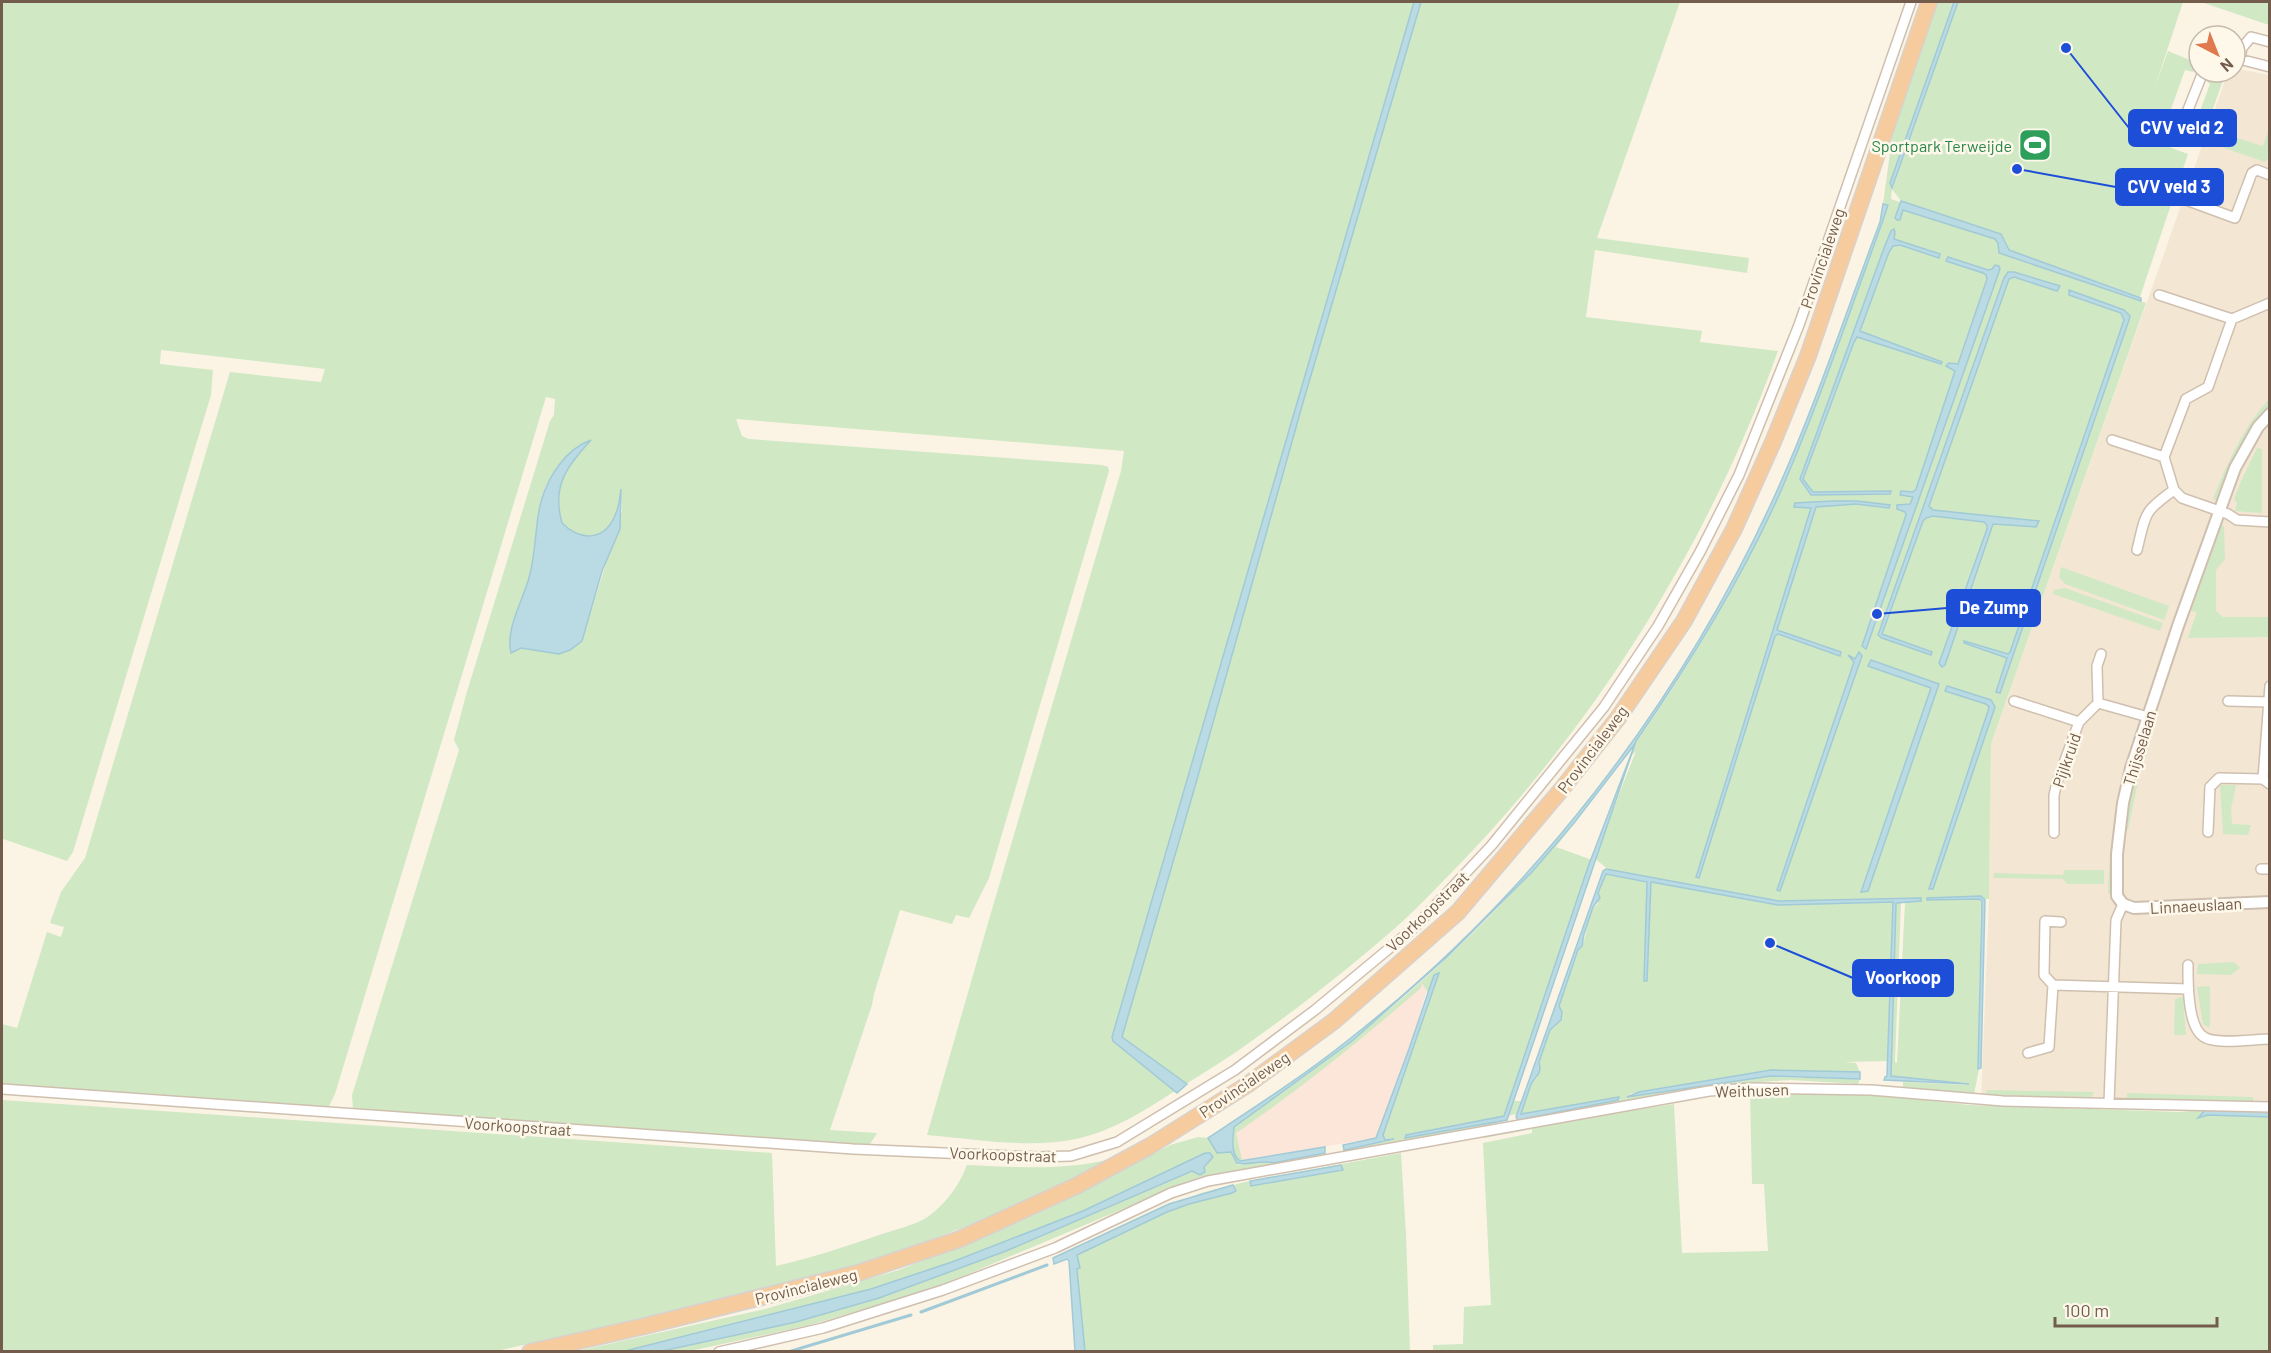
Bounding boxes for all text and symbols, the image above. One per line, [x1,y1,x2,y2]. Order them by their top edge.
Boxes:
north arrow [2187,24,2247,84]
text: N [2217,55,2238,76]
callout: CVV veld 2 [2129,110,2236,146]
text: CVV veld 2 [2140,116,2224,138]
sports icon: Sportpark Terweijde [2017,127,2053,163]
place label: Sportpark Terweijde [1871,136,2012,155]
callout: CVV veld 3 [2116,169,2223,205]
text: CVV veld 3 [2127,175,2211,197]
street label: Provincialeweg [1796,205,1848,311]
callout: De Zump [1947,590,2040,626]
text: De Zump [1959,596,2029,618]
street label: Provincialeweg [1553,701,1631,797]
street label: Thijsselaan [2119,708,2159,788]
street label: Pijlkruid [2048,730,2084,790]
street label: Voorkoopstraat [1382,867,1472,955]
street label: Linnaeuslaan [2150,893,2242,917]
callout: Voorkoop [1853,960,1953,996]
text: Voorkoop [1865,966,1941,988]
street label: Provincialeweg [1195,1047,1293,1121]
street label: Weithusen [1715,1079,1789,1101]
street label: Voorkoopstraat [464,1113,572,1139]
street label: Voorkoopstraat [949,1143,1057,1165]
street label: Provincialeweg [753,1264,859,1308]
scale bar [2055,1290,2217,1328]
text: 100 m [2064,1299,2109,1321]

